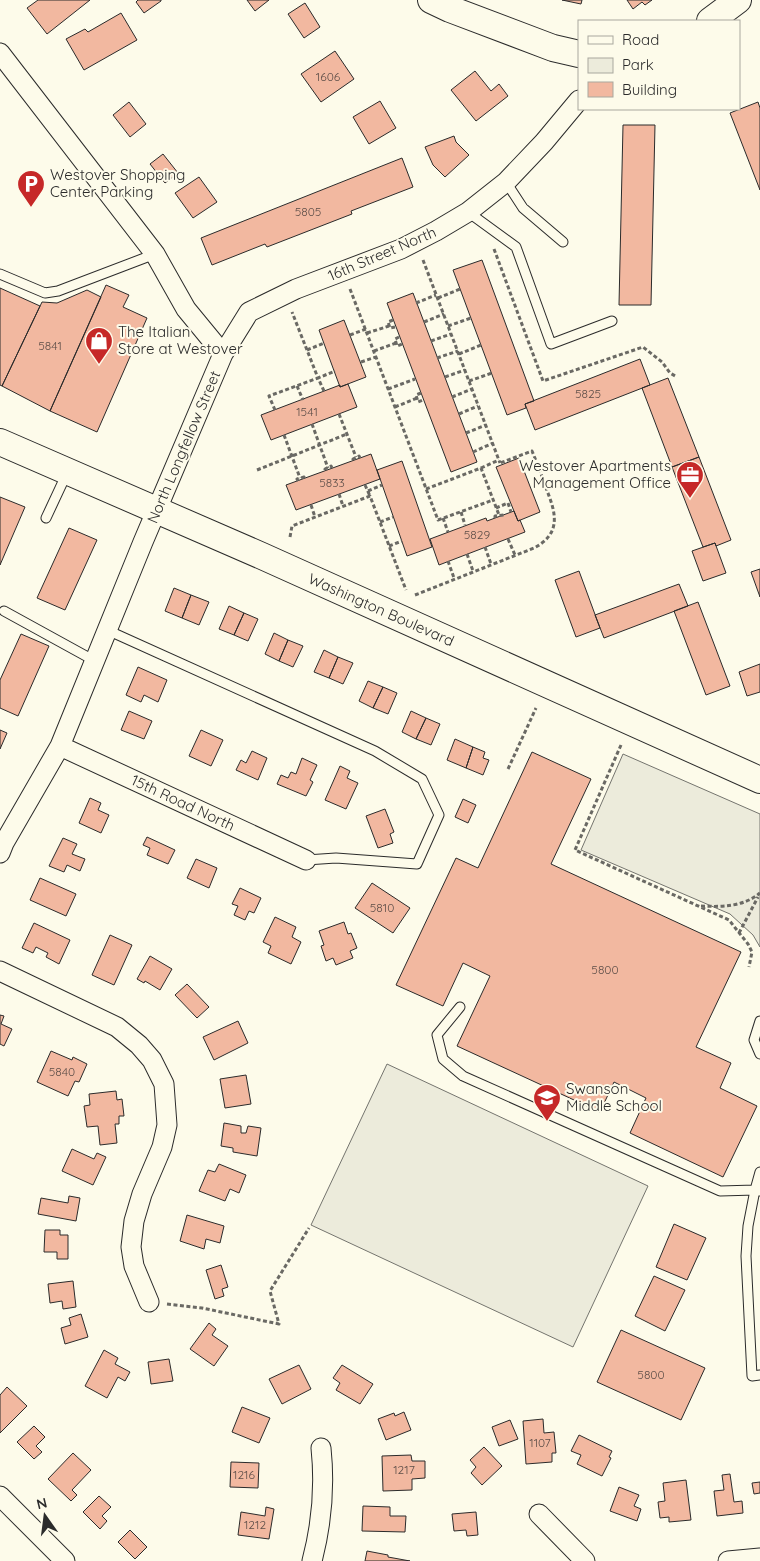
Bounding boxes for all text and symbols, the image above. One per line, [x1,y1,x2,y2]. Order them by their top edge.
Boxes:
legend [578,20,740,110]
text: Road [622,30,659,49]
text: Park [622,55,654,74]
house number: 1606 [316,69,341,84]
text: Building [622,80,677,99]
place label: Westover Shopping Center Parking [50,165,185,201]
parking icon: Westover Shopping Center Parking [16,169,46,208]
house number: 5805 [295,204,321,219]
street label: 16th Street North [325,222,439,285]
place label: The Italian Store at Westover [118,322,243,358]
shop icon: The Italian Store at Westover [84,326,114,365]
house number: 5841 [38,338,62,353]
street label: North Longfellow Street [143,368,224,526]
house number: 5825 [575,386,601,401]
house number: 1541 [296,404,318,419]
place label: Westover Apartments Management Office [519,456,671,492]
office icon: Westover Apartments Management Office [675,460,705,499]
house number: 5833 [319,475,345,490]
house number: 5829 [464,527,490,542]
street label: Washington Boulevard [305,569,457,650]
street label: 15th Road North [128,770,238,835]
house number: 5810 [370,900,394,915]
house number: 5800 [591,962,619,977]
house number: 5840 [49,1064,75,1079]
place label: Swanson Middle School [566,1079,662,1115]
school or university icon: Swanson Middle School [532,1083,562,1122]
house number: 5800 [637,1367,665,1382]
house number: 1107 [529,1435,551,1450]
house number: 1217 [393,1462,415,1477]
house number: 1216 [233,1467,256,1482]
north arrow [20,1491,70,1541]
text: N [35,1493,49,1513]
house number: 1212 [244,1517,266,1532]

